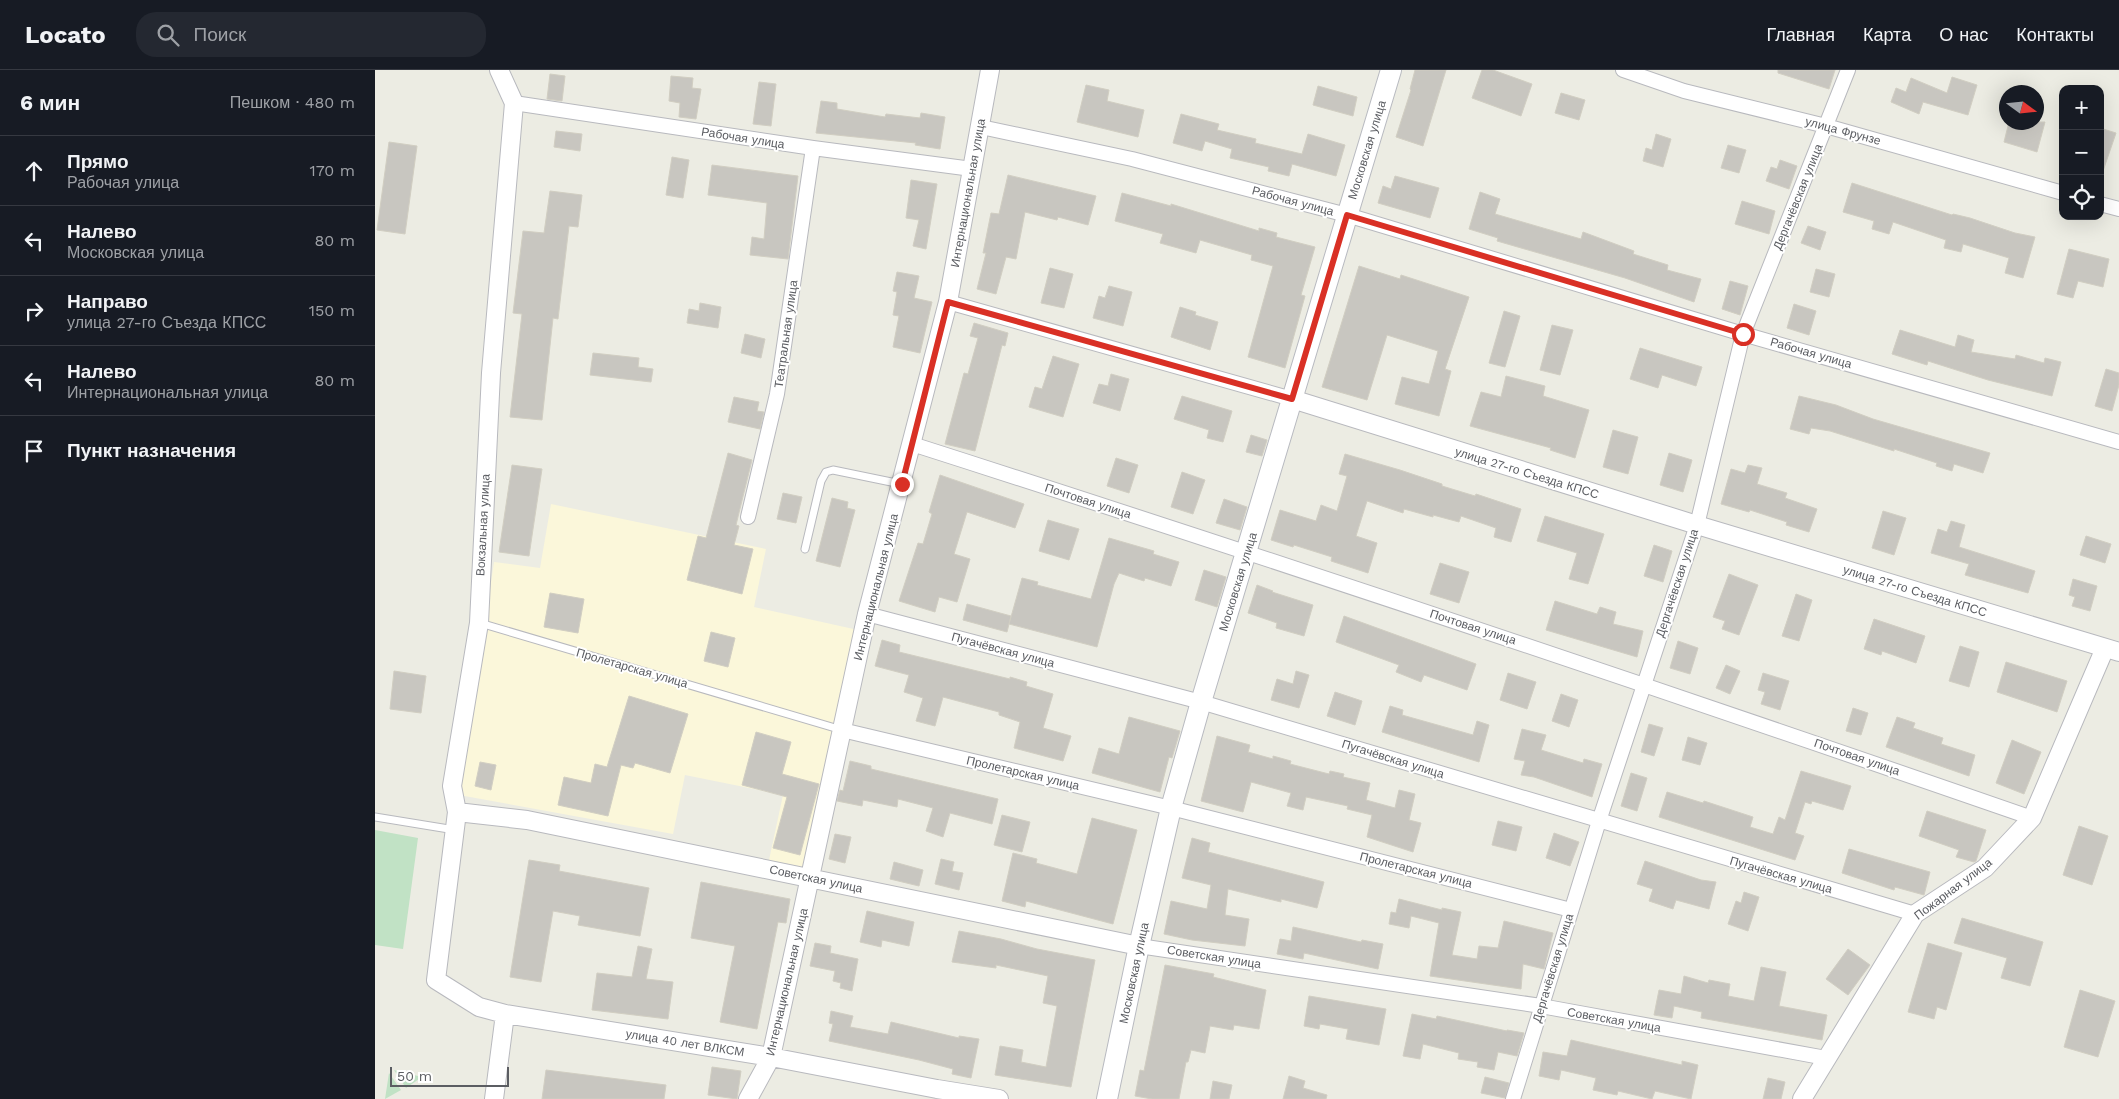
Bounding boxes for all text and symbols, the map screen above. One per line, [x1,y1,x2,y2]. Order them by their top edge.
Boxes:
search box [136,12,486,57]
text: Locato [25,21,106,49]
icon: search [154,21,182,49]
text: Поиск [194,23,246,46]
text: Главная [1766,24,1835,45]
text: Карта [1863,24,1911,45]
text: О нас [1939,24,1988,45]
text: Контакты [2016,24,2094,45]
north arrow [1999,85,2044,130]
map controls [2059,85,2104,220]
button: + [2059,85,2104,130]
text: 6 мин [20,90,80,115]
text: Пешком · 480 m [230,93,355,112]
street label: Московская улица [1345,98,1389,201]
street label: улица Фрунзе [1804,114,1883,148]
street label: Интернациональная улица [948,117,988,269]
street label: Рабочая улица [700,125,786,152]
button: − [2059,130,2104,175]
street label: Дергачёвская улица [1770,142,1826,252]
text: Прямо [67,150,129,173]
icon: ahead [20,157,48,185]
text: 170 m [309,161,355,180]
text: Рабочая улица [67,173,179,192]
button: locate [2059,175,2104,220]
street label: Рабочая улица [1251,183,1336,219]
text: Налево [67,220,137,243]
icon: left [20,227,48,255]
text: 80 m [314,231,355,250]
text: Московская улица [67,243,204,262]
street label: Театральная улица [772,279,801,389]
text: Направо [67,290,148,313]
icon: right [20,297,48,325]
text: 150 m [309,301,355,320]
text: улица 27-го Съезда КПСС [67,313,266,332]
route start [1732,323,1755,346]
street label: Рабочая улица [1769,335,1854,371]
text: Налево [67,360,137,383]
icon: left [20,367,48,395]
text: 80 m [314,371,355,390]
text: Интернациональная улица [67,383,268,402]
icon: arrive [20,437,48,465]
text: Пункт назначения [67,439,236,462]
street label: улица 27-го Съезда КПСС [1453,444,1601,502]
street label: Вокзальная улица [473,473,493,576]
route end [891,473,914,496]
street label: Почтовая улица [1043,480,1133,522]
street label: Интернациональная улица [851,512,901,662]
street label: Дергачёвская улица [1653,527,1701,639]
street label: Московская улица [1216,530,1260,633]
street label: улица 27-го Съезда КПСС [1841,562,1989,620]
street label: Почтовая улица [1428,606,1518,648]
street label: Пугачёвская улица [950,630,1056,671]
street label: Пролетарская улица [575,645,690,691]
street label: Почтовая улица [1812,736,1902,778]
street label: Пугачёвская улица [1340,737,1446,781]
street label: Пролетарская улица [965,753,1081,793]
street label: Пролетарская улица [1358,849,1474,891]
street label: Пугачёвская улица [1728,854,1834,896]
street label: Пожарная улица [1911,855,1995,923]
street label: Советская улица [768,862,864,896]
street label: Интернациональная улица [763,907,811,1057]
street label: Дергачёвская улица [1530,912,1576,1024]
street label: Московская улица [1116,921,1152,1025]
street label: Советская улица [1166,943,1262,971]
street label: Советская улица [1566,1005,1662,1035]
street label: улица 40 лет ВЛКСМ [625,1027,745,1059]
scale bar [390,1064,509,1087]
text: 50 m [397,1068,432,1084]

